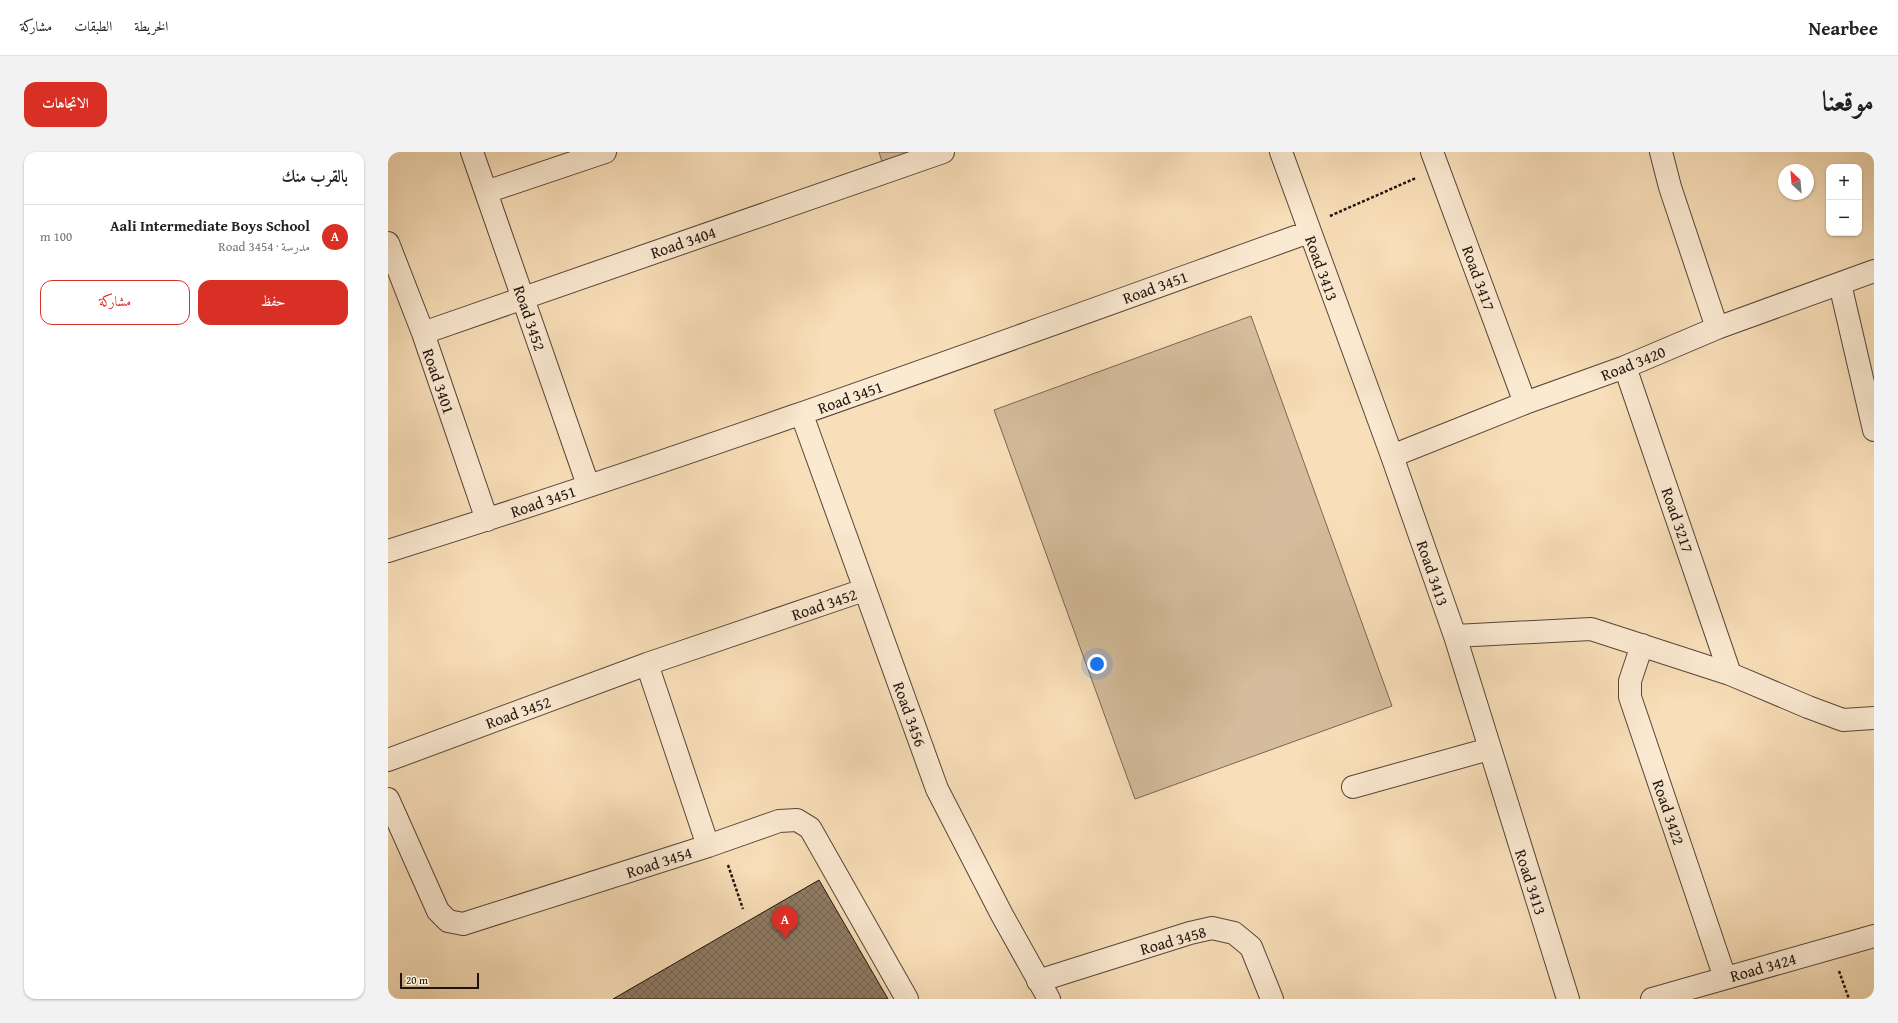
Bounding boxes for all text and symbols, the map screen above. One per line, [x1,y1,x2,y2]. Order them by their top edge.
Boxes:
text: Nearbee [1808,14,1878,42]
text: مشاركة [20,16,52,36]
text: الطبقات [74,16,112,36]
text: الخريطة [134,16,168,36]
text: موقعنا [1822,80,1874,121]
button: الاتجاهات [24,82,107,127]
text: بالقرب منك [281,163,348,188]
north arrow [1778,164,1814,200]
map controls [1826,164,1862,236]
button: + [1826,164,1862,200]
button: − [1826,200,1862,236]
text: Aali Intermediate Boys School [110,215,310,236]
street label: Road 3404 [647,220,719,264]
text: 100 m [40,227,72,246]
text: A [331,227,339,246]
street label: Road 3413 [1299,232,1345,304]
text: مدرسة · Road 3454 [218,237,310,256]
street label: Road 3417 [1456,242,1502,314]
street label: Road 3451 [1119,264,1191,310]
button: مشاركة [40,280,190,325]
button: حفظ [198,280,348,325]
street label: Road 3452 [508,282,552,354]
street label: Road 3420 [1597,339,1669,387]
street label: Road 3401 [417,345,461,417]
street label: Road 3451 [814,374,886,420]
street label: Road 3451 [507,479,579,523]
street label: Road 3217 [1656,484,1700,556]
street label: Road 3413 [1411,537,1455,609]
street label: Road 3452 [788,582,860,626]
your location [1087,654,1107,674]
street label: Road 3456 [887,678,933,750]
street label: Road 3452 [482,689,554,735]
street label: Road 3422 [1647,776,1691,848]
street label: Road 3454 [623,840,695,884]
street label: Road 3413 [1509,846,1553,918]
pin: A [772,906,798,939]
street label: Road 3458 [1137,919,1209,961]
street label: Road 3424 [1727,946,1799,988]
scale bar [400,971,479,990]
text: 20 m [406,972,428,988]

